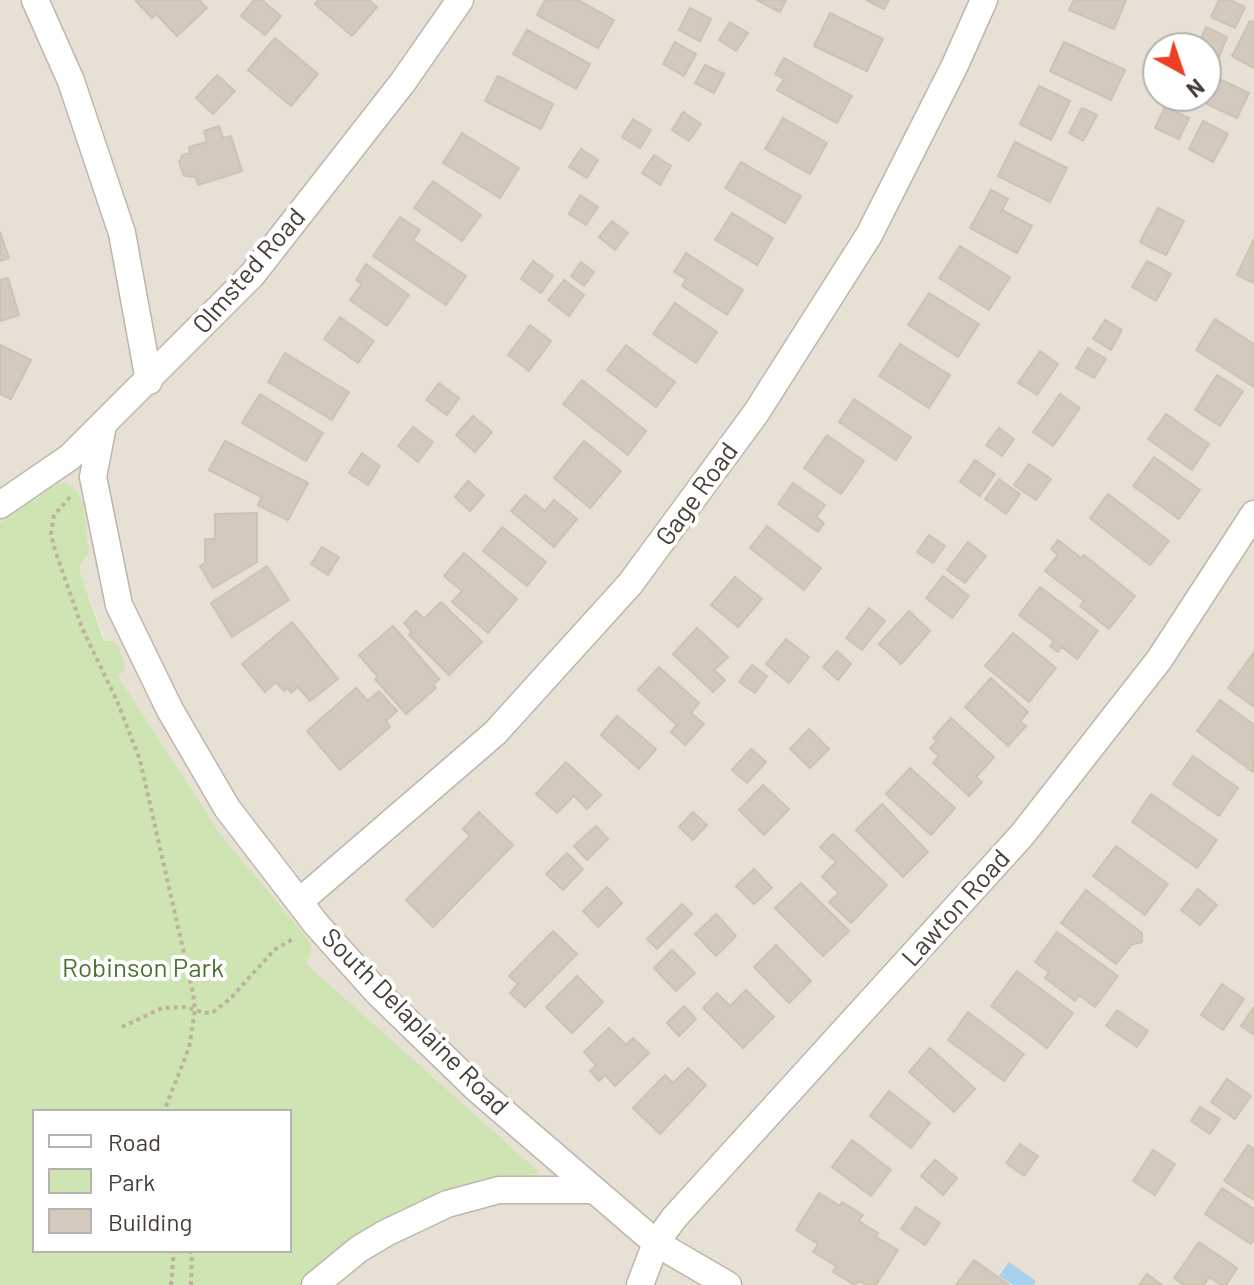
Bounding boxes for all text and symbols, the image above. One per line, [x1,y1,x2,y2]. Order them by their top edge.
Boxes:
north arrow [1142,32,1222,112]
text: N [1182,74,1210,104]
street label: Olmsted Road [186,202,312,340]
street label: Gage Road [649,436,745,552]
street label: Lawton Road [895,843,1017,973]
street label: South Delaplaine Road [315,922,515,1122]
park label: Robinson Park [62,952,224,984]
legend [32,1109,292,1253]
text: Road [108,1127,161,1156]
text: Park [108,1167,155,1196]
text: Building [108,1207,192,1236]

